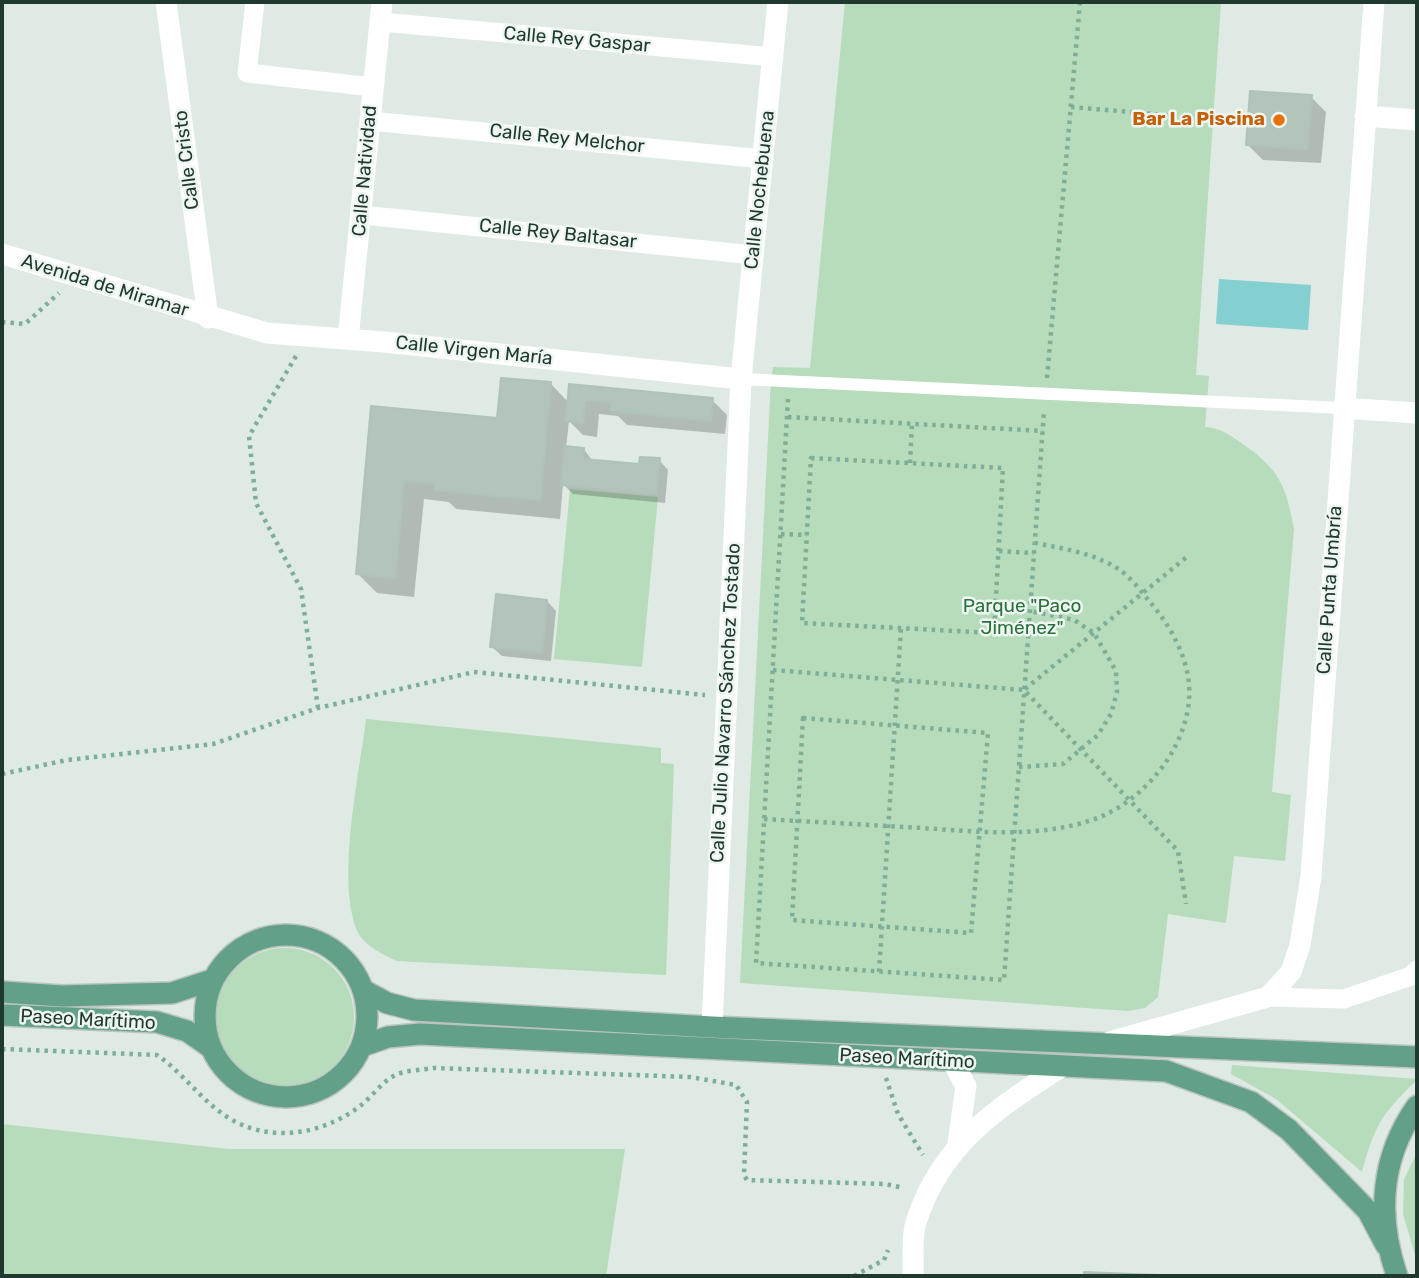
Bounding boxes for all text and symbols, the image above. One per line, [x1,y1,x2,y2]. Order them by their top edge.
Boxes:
street label: Calle Rey Gaspar [503,22,651,58]
street label: Calle Natividad [348,104,382,238]
street label: Calle Cristo [170,109,204,211]
street label: Calle Nochebuena [740,109,780,271]
place label: Bar La Piscina [1132,109,1265,131]
marker: Bar La Piscina [1271,112,1287,128]
street label: Calle Rey Melchor [488,120,646,158]
street label: Calle Rey Baltasar [478,214,638,254]
street label: Avenida de Miramar [18,250,192,322]
street label: Calle Virgen María [394,331,554,371]
street label: Calle Punta Umbría [1313,505,1347,675]
street label: Calle Julio Navarro Sánchez Tostado [706,542,746,864]
park label: Parque "Paco Jiménez" [963,596,1081,640]
street label: Paseo Marítimo [20,1005,156,1035]
street label: Paseo Marítimo [839,1044,975,1074]

